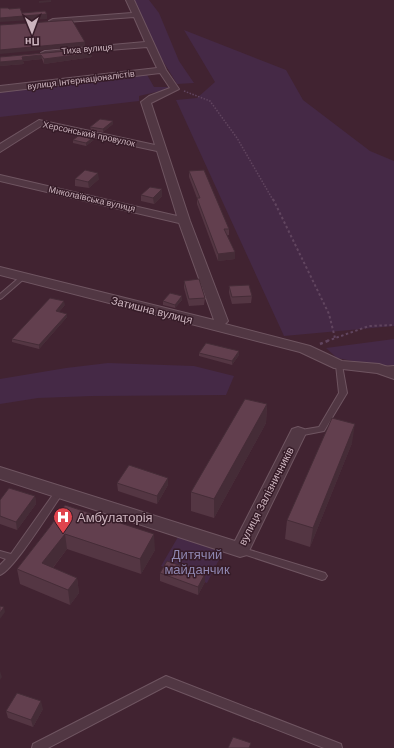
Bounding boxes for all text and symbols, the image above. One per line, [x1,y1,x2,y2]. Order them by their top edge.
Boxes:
north arrow [12,12,52,52]
text: Пн [25,35,40,49]
street label: Тиха вулиця [61,41,113,57]
street label: вулиця Інтернаціоналістів [27,67,135,93]
street label: Херсонський провулок [42,118,136,150]
street label: Миколаївська вулиця [47,183,137,215]
street label: Затишна вулиця [110,293,194,327]
street label: вулиця Залізничників [235,444,297,548]
hospital icon: Амбулаторія [52,506,74,534]
place label: Амбулаторія [77,509,153,526]
park label: Дитячий майданчик [164,546,230,578]

